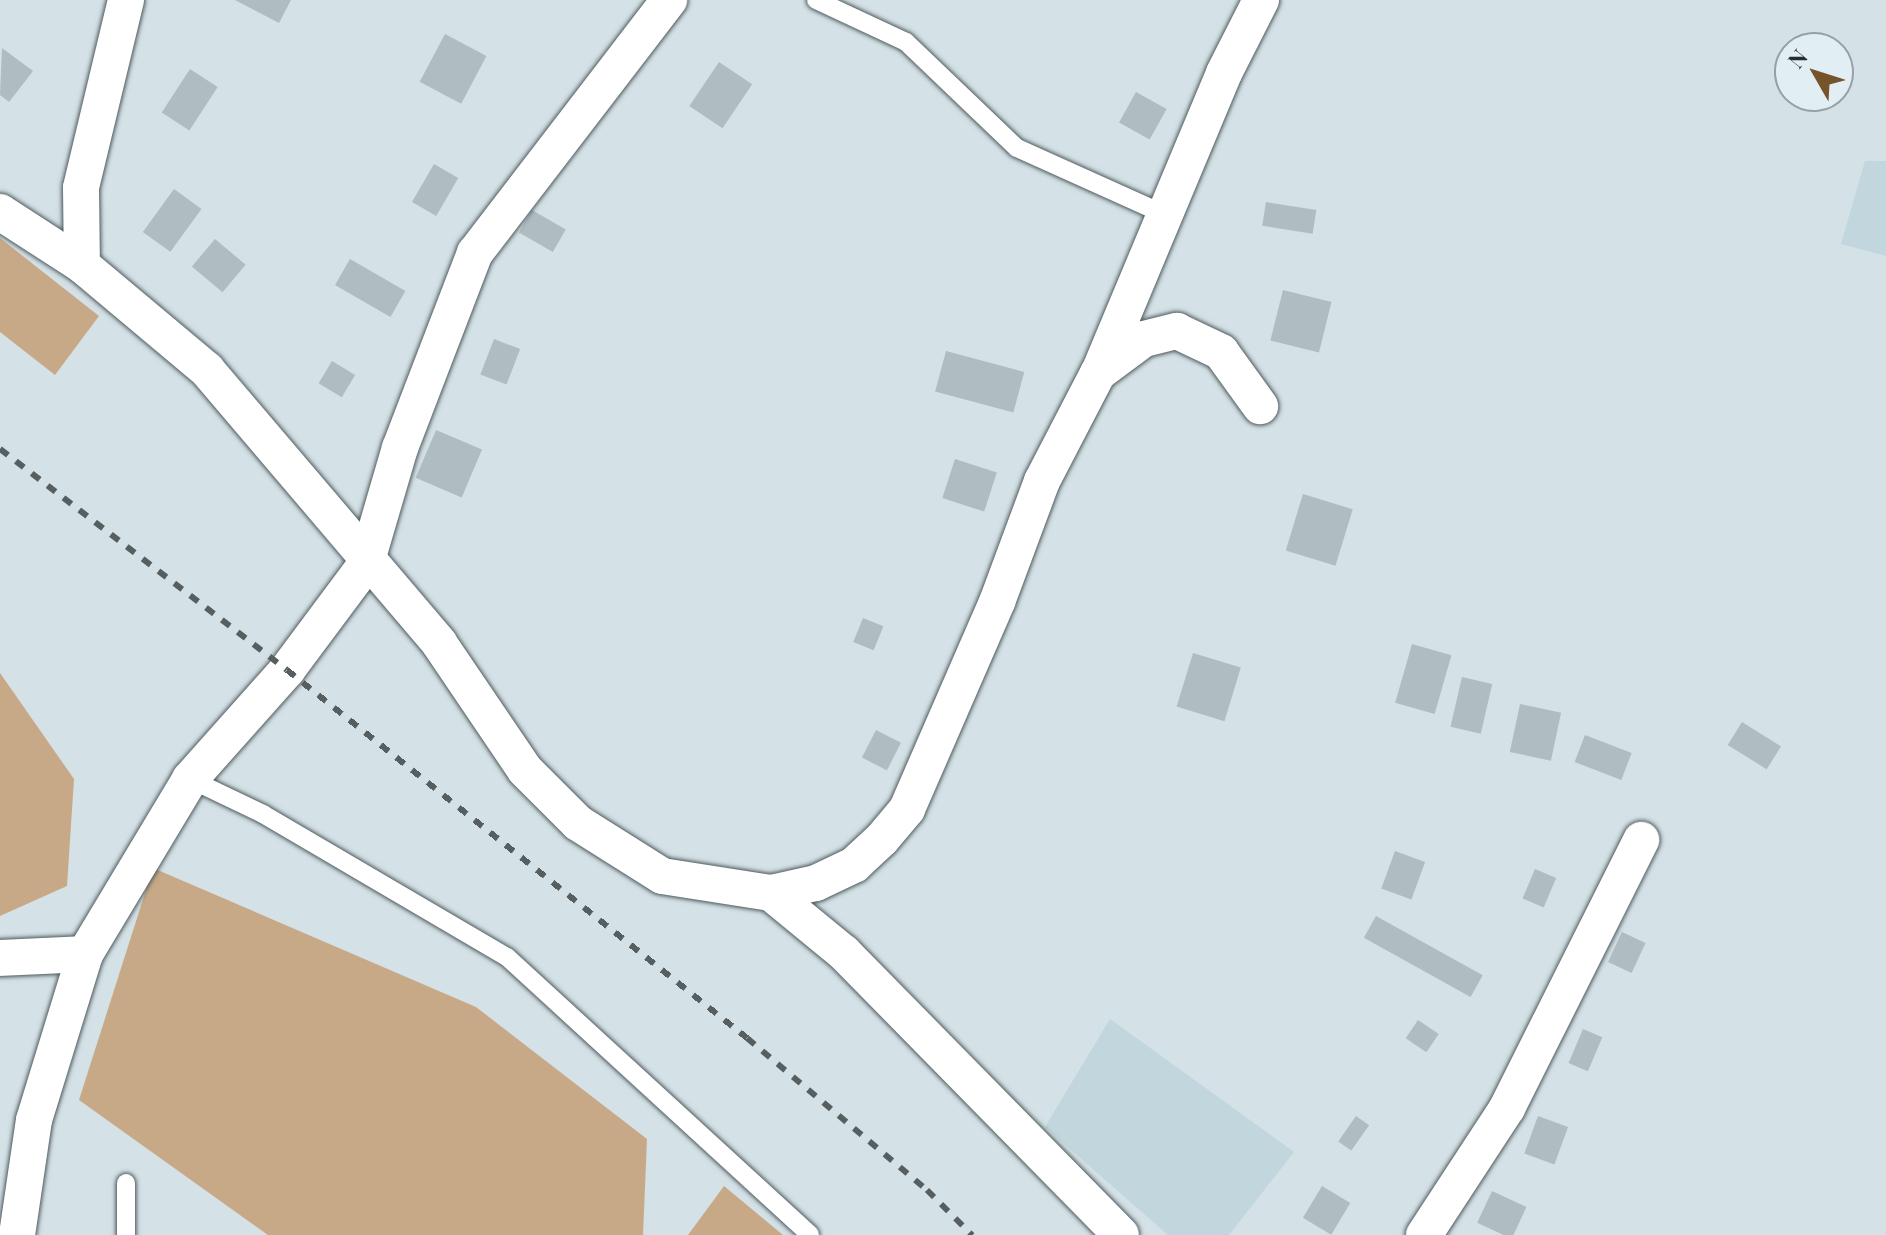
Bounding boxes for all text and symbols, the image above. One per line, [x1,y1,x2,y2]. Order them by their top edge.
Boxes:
north arrow [1774,32,1854,112]
text: N [1780,43,1814,74]

